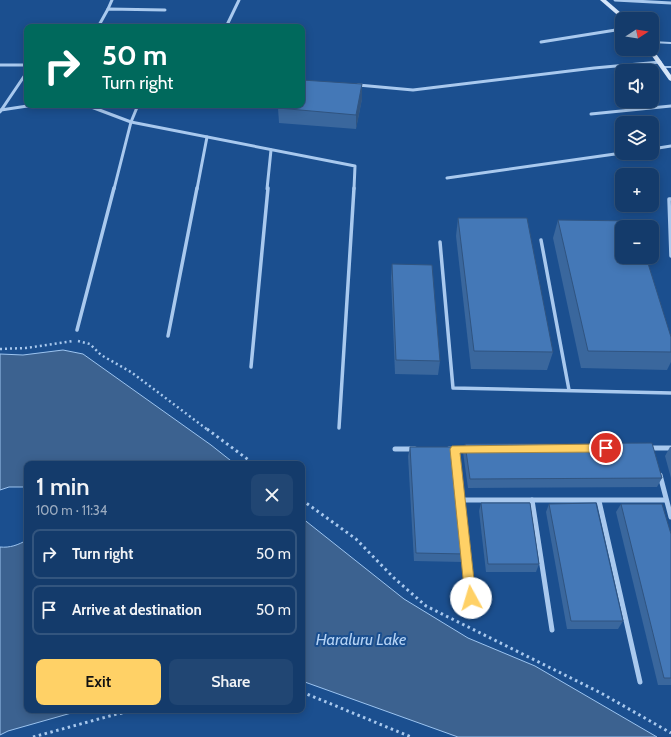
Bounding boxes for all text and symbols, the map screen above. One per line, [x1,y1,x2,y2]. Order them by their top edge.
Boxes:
north arrow [615,12,659,56]
map controls [615,12,659,264]
text: 50 m [102,38,167,72]
icon: right [36,40,88,92]
button: sound [615,64,659,108]
text: Turn right [102,72,173,94]
button: layers [615,116,659,160]
button: + [615,168,659,212]
button: − [615,220,659,264]
pin [589,431,623,465]
icon: arrive [595,437,617,459]
text: 1 min [36,472,90,501]
button: close [251,474,293,516]
text: 100 m · 11:34 [36,502,107,518]
icon: right [38,543,60,565]
text: Turn right [72,545,133,563]
text: 50 m [256,545,291,563]
position arrow [450,577,492,619]
icon: arrive [38,599,60,621]
text: Arrive at destination [72,601,202,619]
text: 50 m [256,601,291,619]
water label: Haraluru Lake [316,630,406,649]
button: Exit [36,659,161,705]
button: Share [169,659,293,705]

